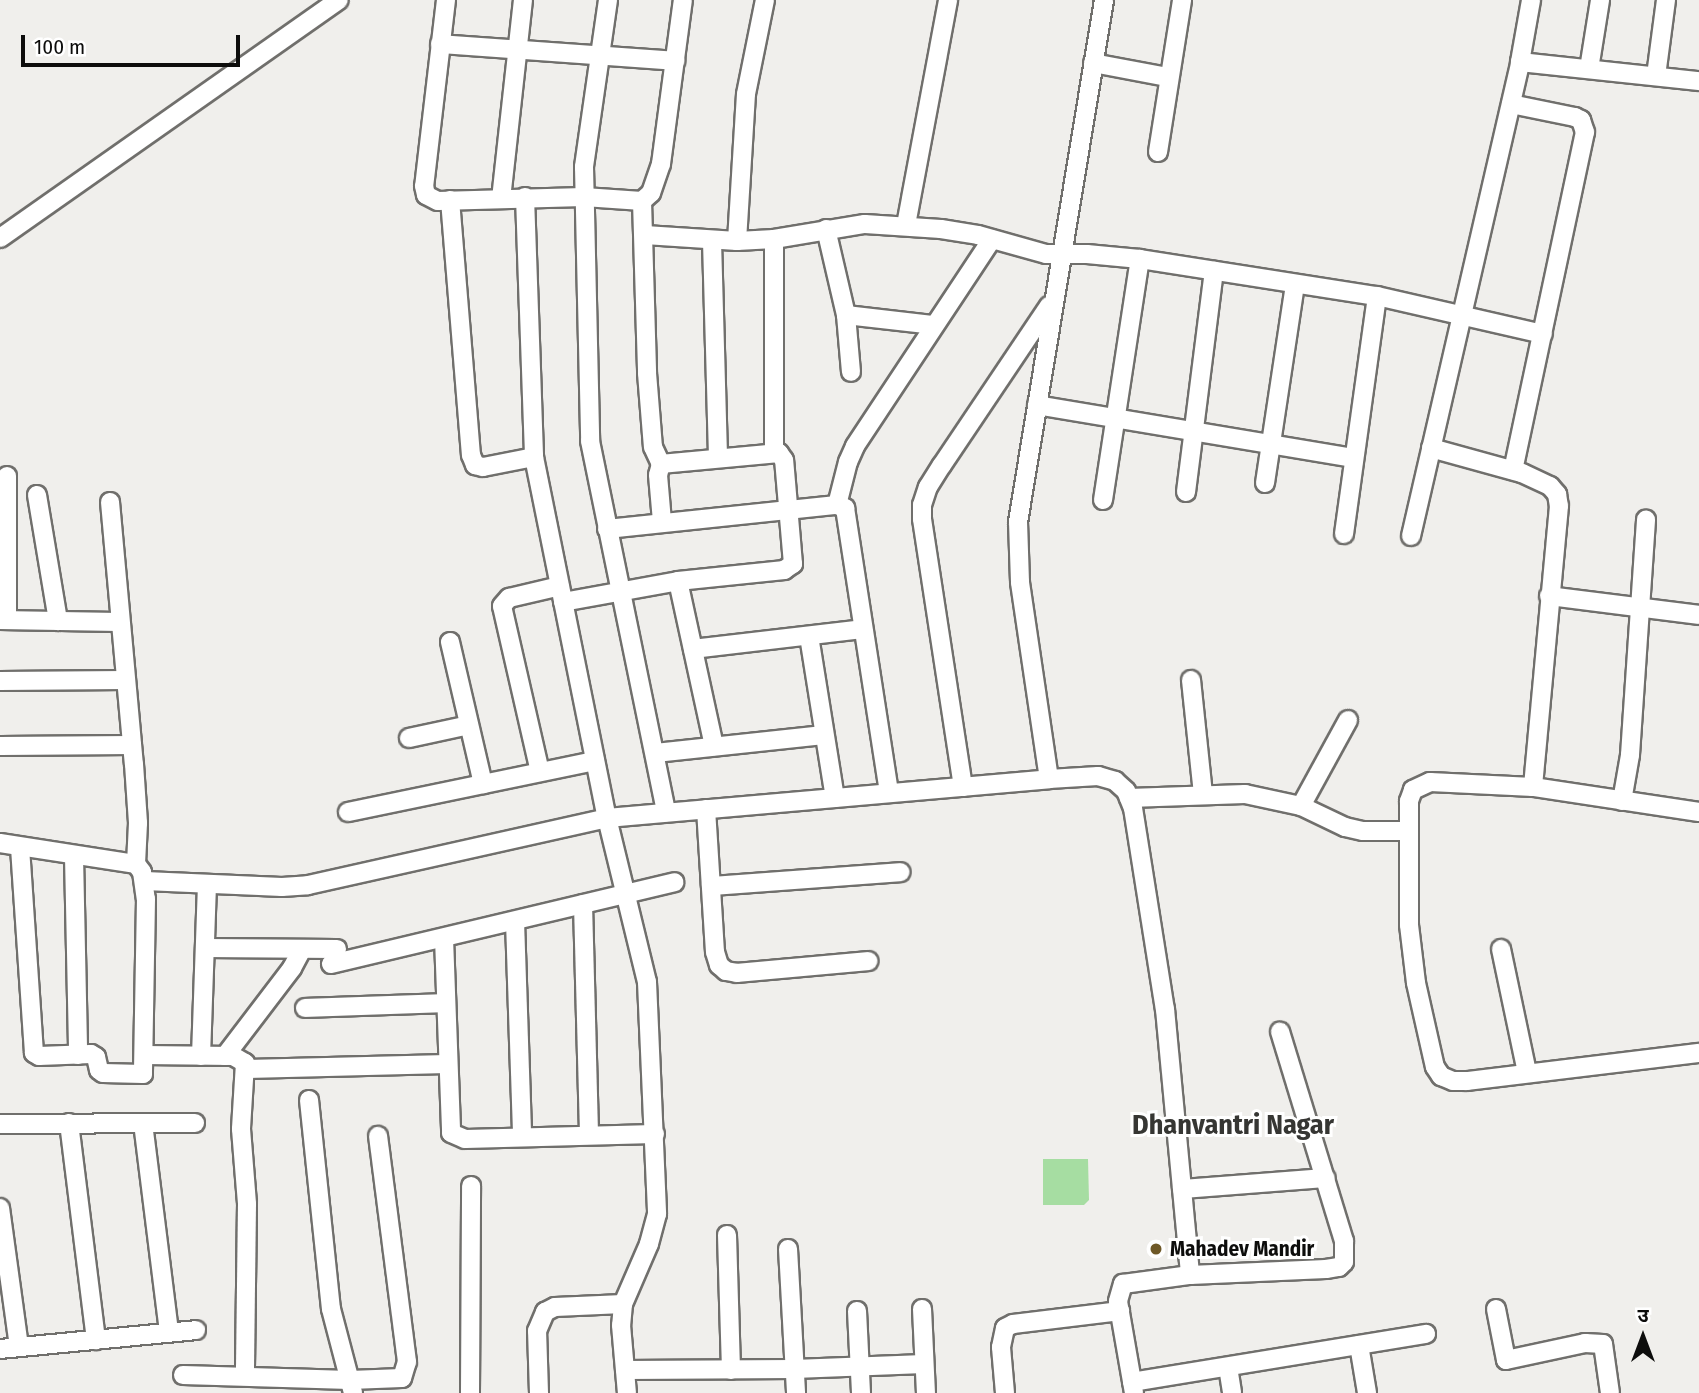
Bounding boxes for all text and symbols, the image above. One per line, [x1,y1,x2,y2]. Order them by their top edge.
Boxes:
scale bar [24,21,243,65]
text: 100 m [34,34,85,60]
district label: Dhanvantri Nagar [1132,1108,1334,1142]
place label: Mahadev Mandir [1170,1236,1314,1262]
marker: Mahadev Mandir [1148,1241,1164,1257]
north arrow [1608,1302,1678,1372]
text: उ [1637,1304,1649,1327]

